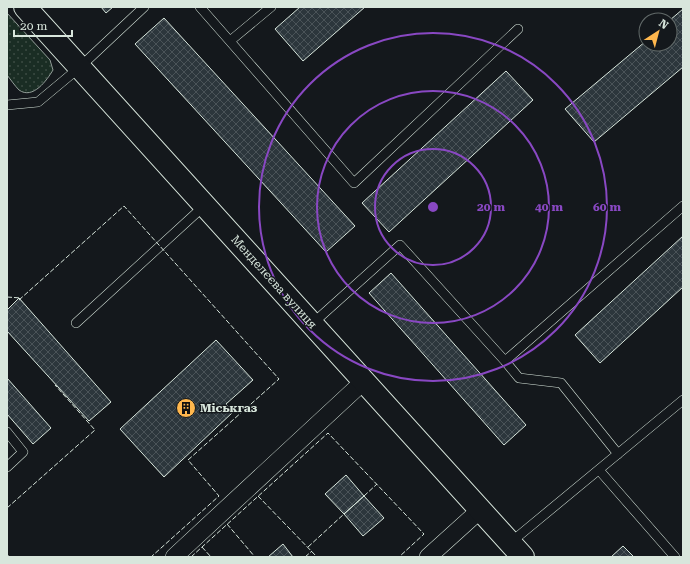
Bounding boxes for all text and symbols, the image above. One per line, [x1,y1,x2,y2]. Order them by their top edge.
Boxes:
scale bar [14,12,72,38]
north arrow [638,12,678,52]
text: N [656,17,671,32]
text: 20 m [20,19,47,33]
centre of rings [426,200,440,214]
text: 20 m [477,200,505,214]
text: 40 m [535,200,563,214]
text: 60 m [593,200,621,214]
street label: Менделєєва вулиця [228,232,320,332]
building icon: Міськгаз [175,397,197,419]
place label: Міськгаз [200,401,258,415]

